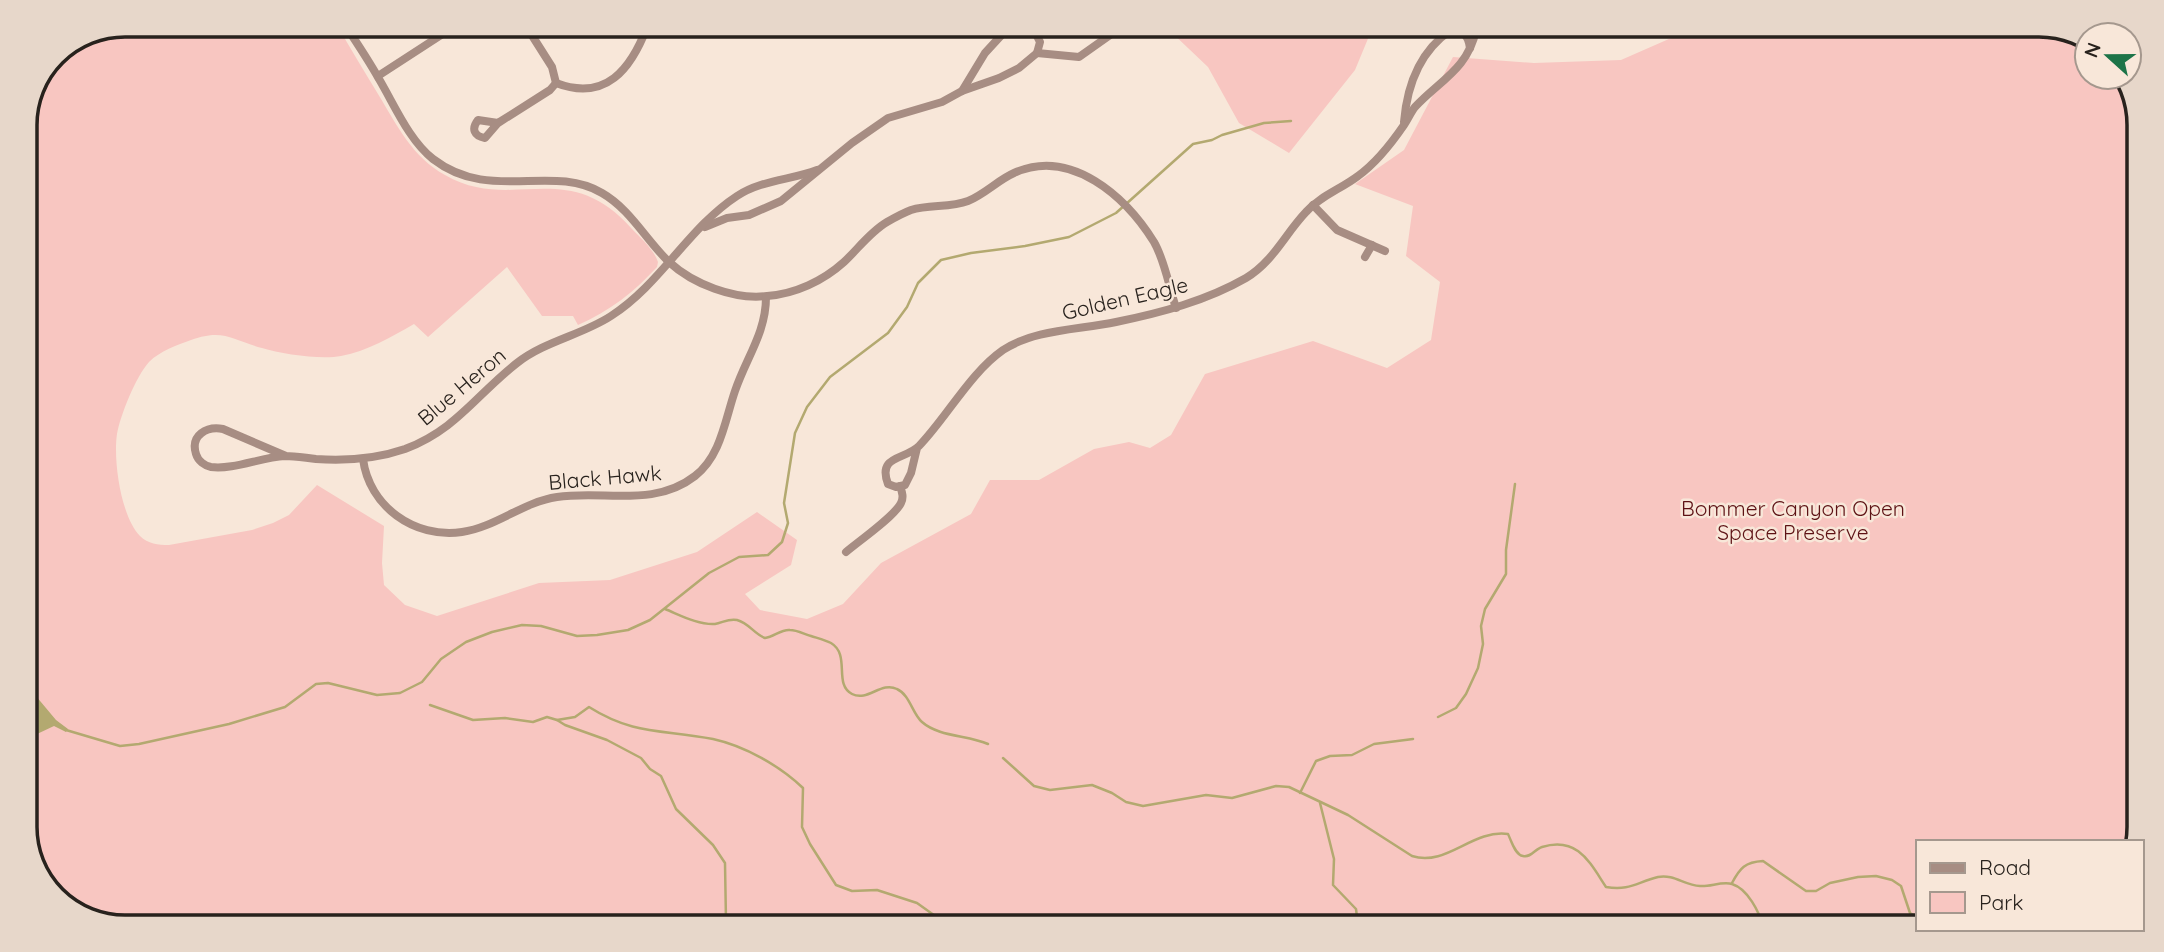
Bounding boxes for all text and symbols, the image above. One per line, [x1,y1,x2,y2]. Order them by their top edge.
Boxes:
north arrow [2073,21,2143,91]
text: N [2078,39,2106,61]
street label: Golden Eagle [1059,271,1190,325]
street label: Blue Heron [412,342,511,431]
street label: Black Hawk [547,459,663,495]
park label: Bommer Canyon Open Space Preserve [1681,495,1905,545]
legend [1916,840,2143,931]
text: Road [1979,854,2031,880]
text: Park [1979,889,2023,915]

